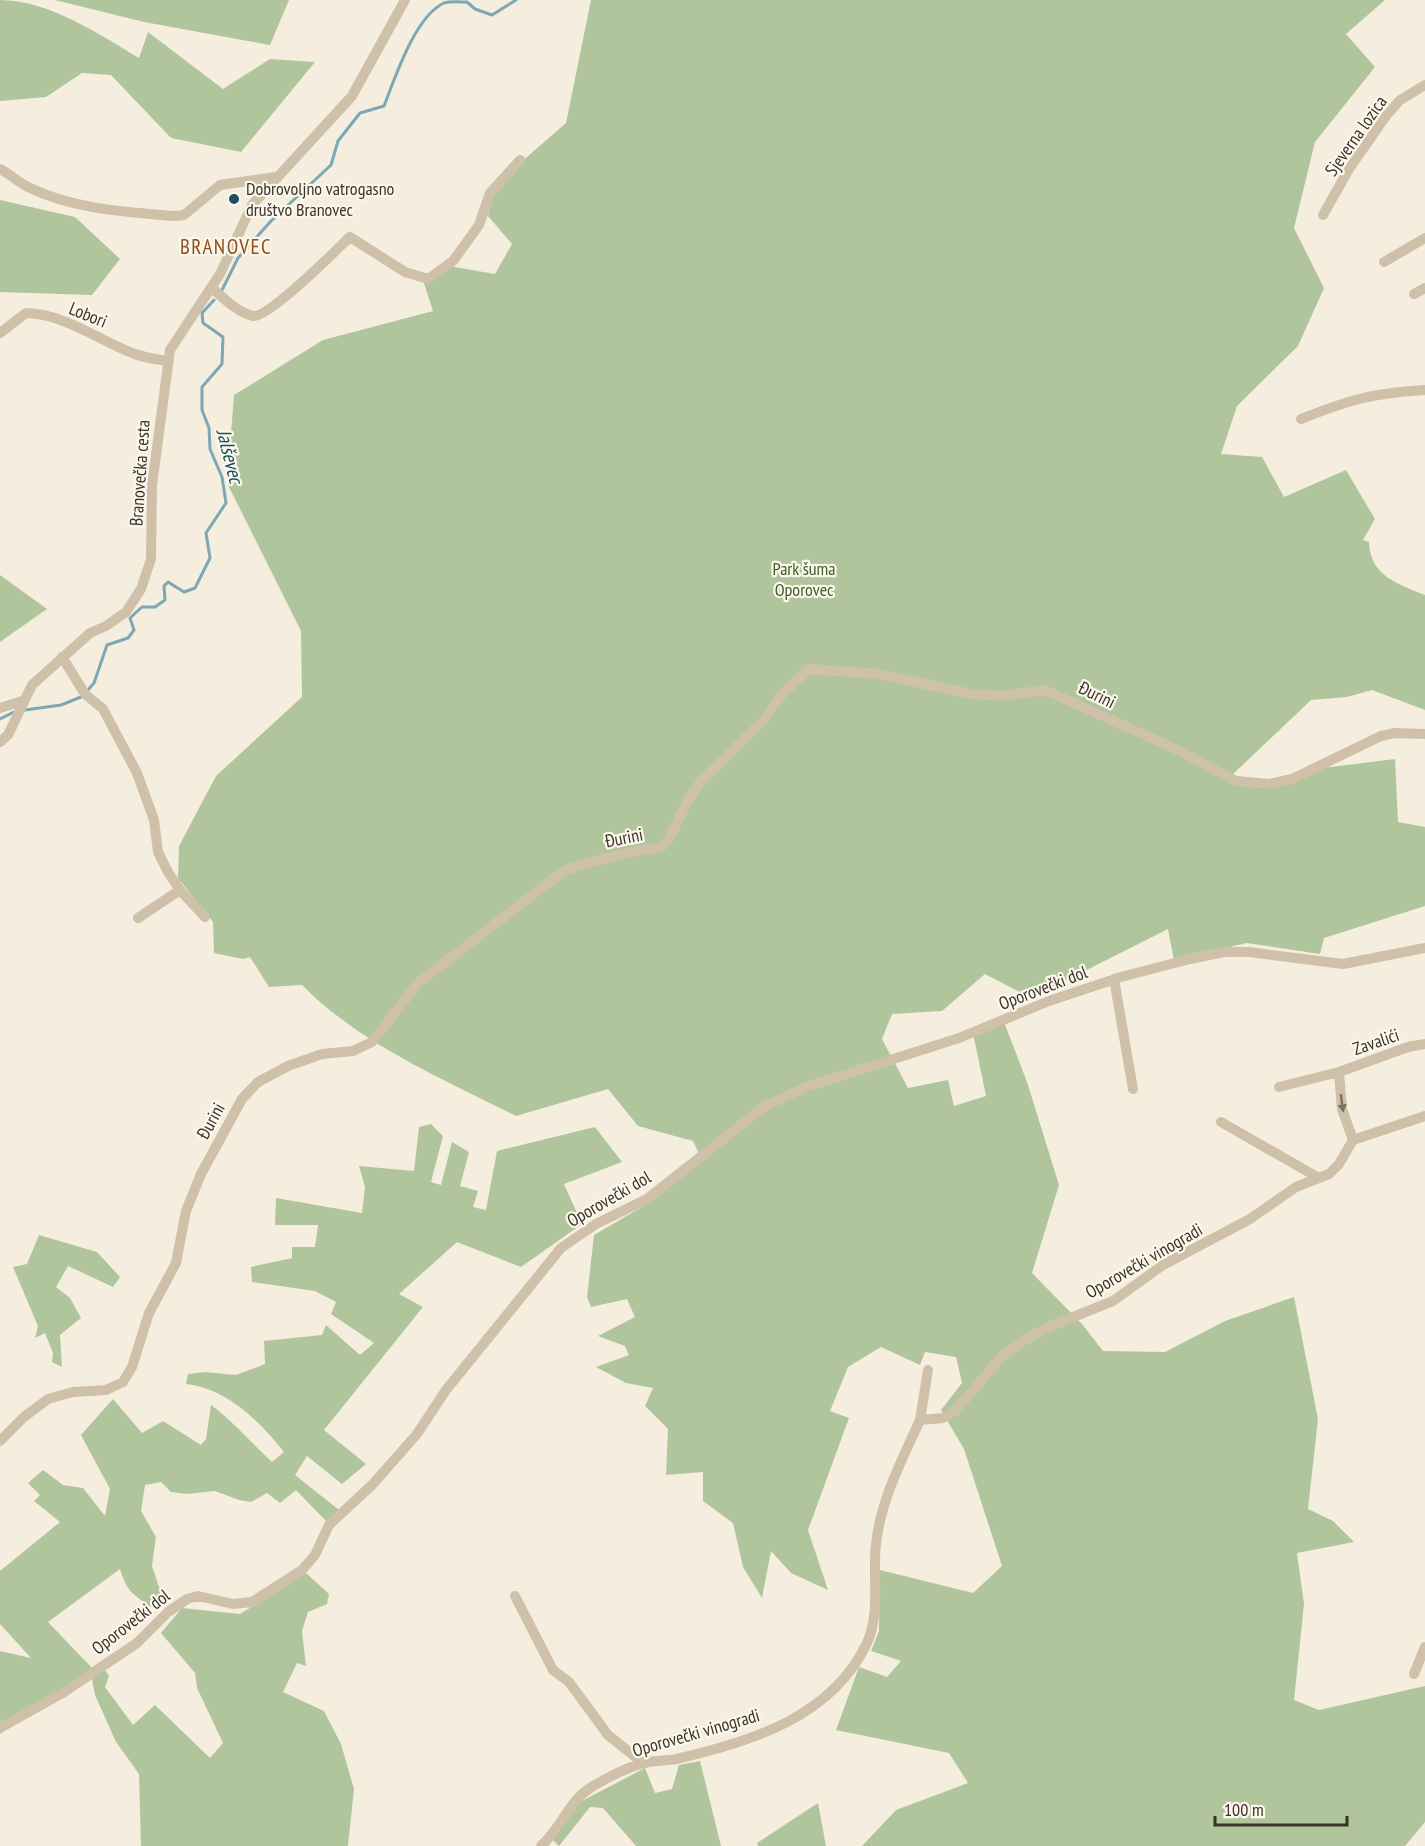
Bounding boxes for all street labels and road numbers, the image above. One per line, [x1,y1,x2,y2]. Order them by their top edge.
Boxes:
street label: Sjeverna lozica [1320,91,1392,180]
street label: Lobori [66,297,111,332]
street label: Branovečka cesta [124,419,155,527]
street label: Đurini [1074,675,1119,713]
street label: Đurini [602,823,645,853]
street label: Oporovečki dol [995,960,1091,1015]
street label: Zavalići [1350,1023,1402,1060]
street label: Đurini [191,1099,230,1144]
street label: Oporovečki dol [563,1165,656,1232]
street label: Oporovečki vinogradi [1081,1218,1206,1303]
street label: Oporovečki dol [87,1583,175,1659]
street label: Oporovečki vinogradi [629,1703,762,1762]

